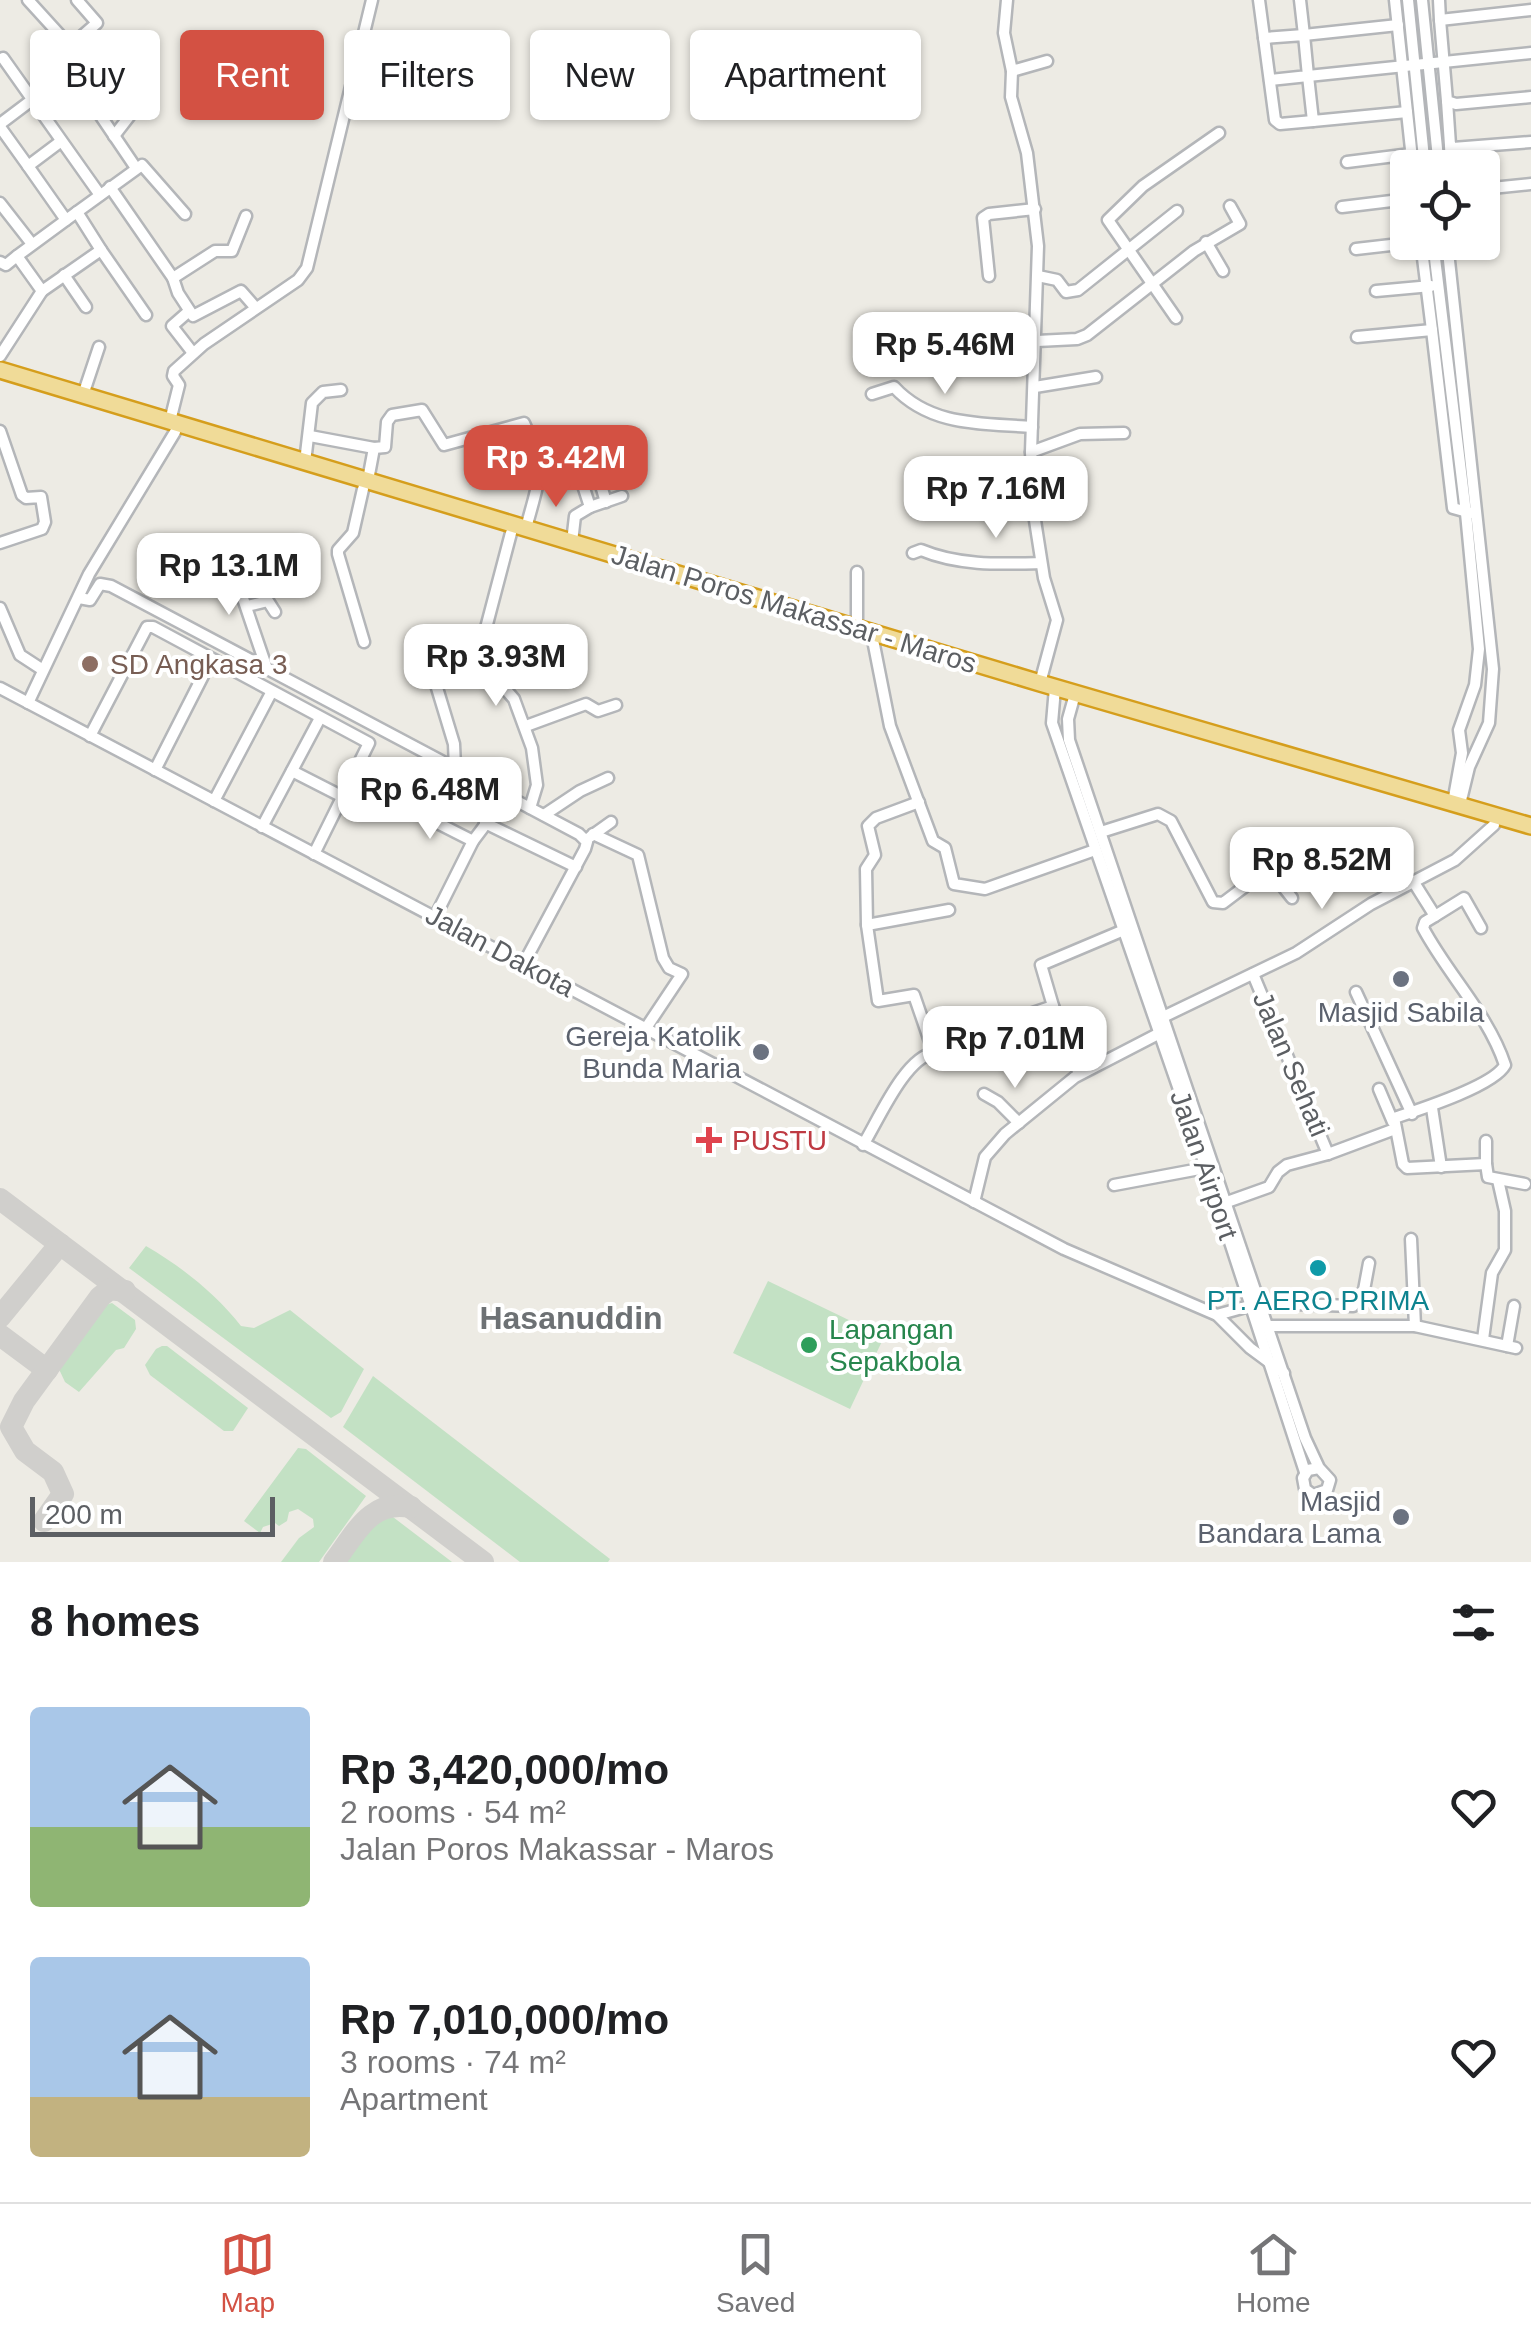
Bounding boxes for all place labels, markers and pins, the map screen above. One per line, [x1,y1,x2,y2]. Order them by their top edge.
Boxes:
pin: Rp 5.46M [842,312,1048,397]
pin: Rp 3.42M [453,425,659,510]
pin: Rp 7.16M [893,456,1099,541]
pin: Rp 13.1M [126,533,332,618]
pin: Rp 3.93M [393,624,599,709]
place label: SD Angkasa 3 [110,649,287,680]
marker: SD Angkasa 3 [79,653,101,675]
pin: Rp 6.48M [327,757,533,842]
pin: Rp 8.52M [1219,827,1425,912]
marker: Masjid Sabila [1390,968,1412,990]
place label: Masjid Sabila [1318,997,1485,1028]
pin: Rp 7.01M [912,1006,1118,1091]
place label: Gereja Katolik Bunda Maria [565,1021,742,1084]
marker: Gereja Katolik Bunda Maria [750,1041,772,1063]
place label: PUSTU [732,1125,827,1156]
marker: PUSTU [696,1127,722,1153]
marker: PT. AERO PRIMA [1307,1257,1329,1279]
place label: PT. AERO PRIMA [1207,1285,1430,1316]
place label: Lapangan Sepakbola [829,1314,962,1377]
marker: Lapangan Sepakbola [798,1334,820,1356]
place label: Masjid Bandara Lama [1197,1486,1381,1549]
marker: Masjid Bandara Lama [1390,1506,1412,1528]

